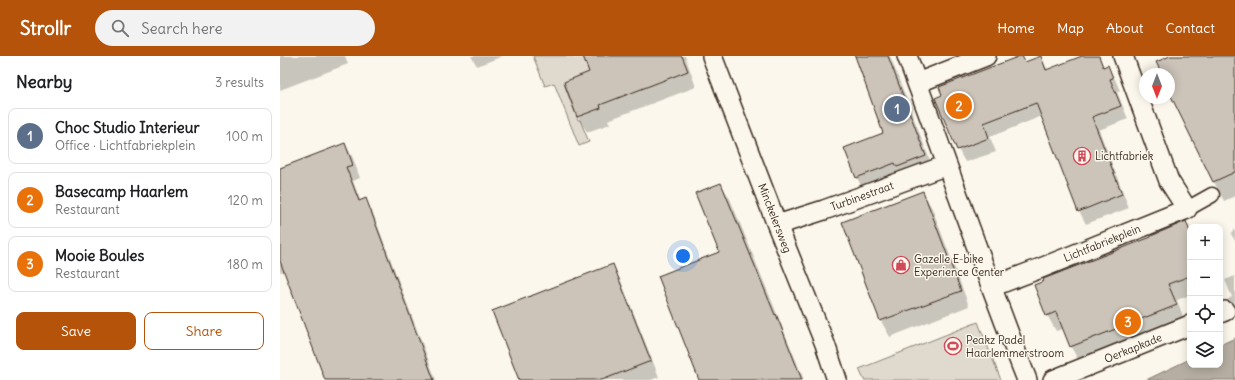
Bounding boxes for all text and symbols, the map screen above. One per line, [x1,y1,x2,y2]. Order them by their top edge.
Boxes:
search box [95,10,375,46]
text: Strollr [20,16,71,40]
icon: search [109,17,131,39]
text: Search here [141,19,223,38]
text: Home [997,19,1035,37]
text: Map [1057,19,1084,37]
text: About [1106,19,1144,37]
text: Contact [1166,19,1215,37]
north arrow [1139,68,1175,104]
text: Nearby [16,71,72,93]
text: 3 results [215,74,264,91]
pin: 2 [946,91,972,121]
pin: 1 [884,94,910,124]
text: Choc Studio Interieur [55,118,200,137]
text: 1 [27,128,33,145]
text: 100 m [226,128,263,145]
text: Office · Lichtfabriekplein [55,137,196,154]
building icon: Lichtfabriek [1072,146,1092,166]
place label: Lichtfabriek [1095,149,1154,163]
street label: Turbinestraat [829,178,896,214]
street label: Minckelersweg [755,181,795,255]
text: Basecamp Haarlem [55,182,188,201]
text: 2 [26,192,34,209]
text: 120 m [228,192,263,209]
text: Restaurant [55,201,120,218]
street label: Lichtfabriekplein [1061,221,1143,265]
map controls [1187,224,1223,368]
button: + [1187,224,1223,260]
text: Mooie Boules [55,246,144,265]
your location [673,246,693,266]
place label: Gazelle E-bike Experience Center [914,252,1005,279]
shop icon: Gazelle E-bike Experience Center [891,255,911,275]
text: 3 [26,256,34,273]
text: 180 m [227,256,263,273]
button: − [1187,260,1223,296]
text: Restaurant [55,265,120,282]
button: locate [1187,296,1223,332]
pin: 3 [1115,307,1141,337]
button: Save [16,312,136,350]
button: Share [144,312,264,350]
street label: Oerkapkade [1102,330,1164,366]
button: layers [1187,332,1223,368]
place label: Peakz Padel Haarlemmerstroom [966,333,1064,360]
sports icon: Peakz Padel Haarlemmerstroom [943,336,963,356]

